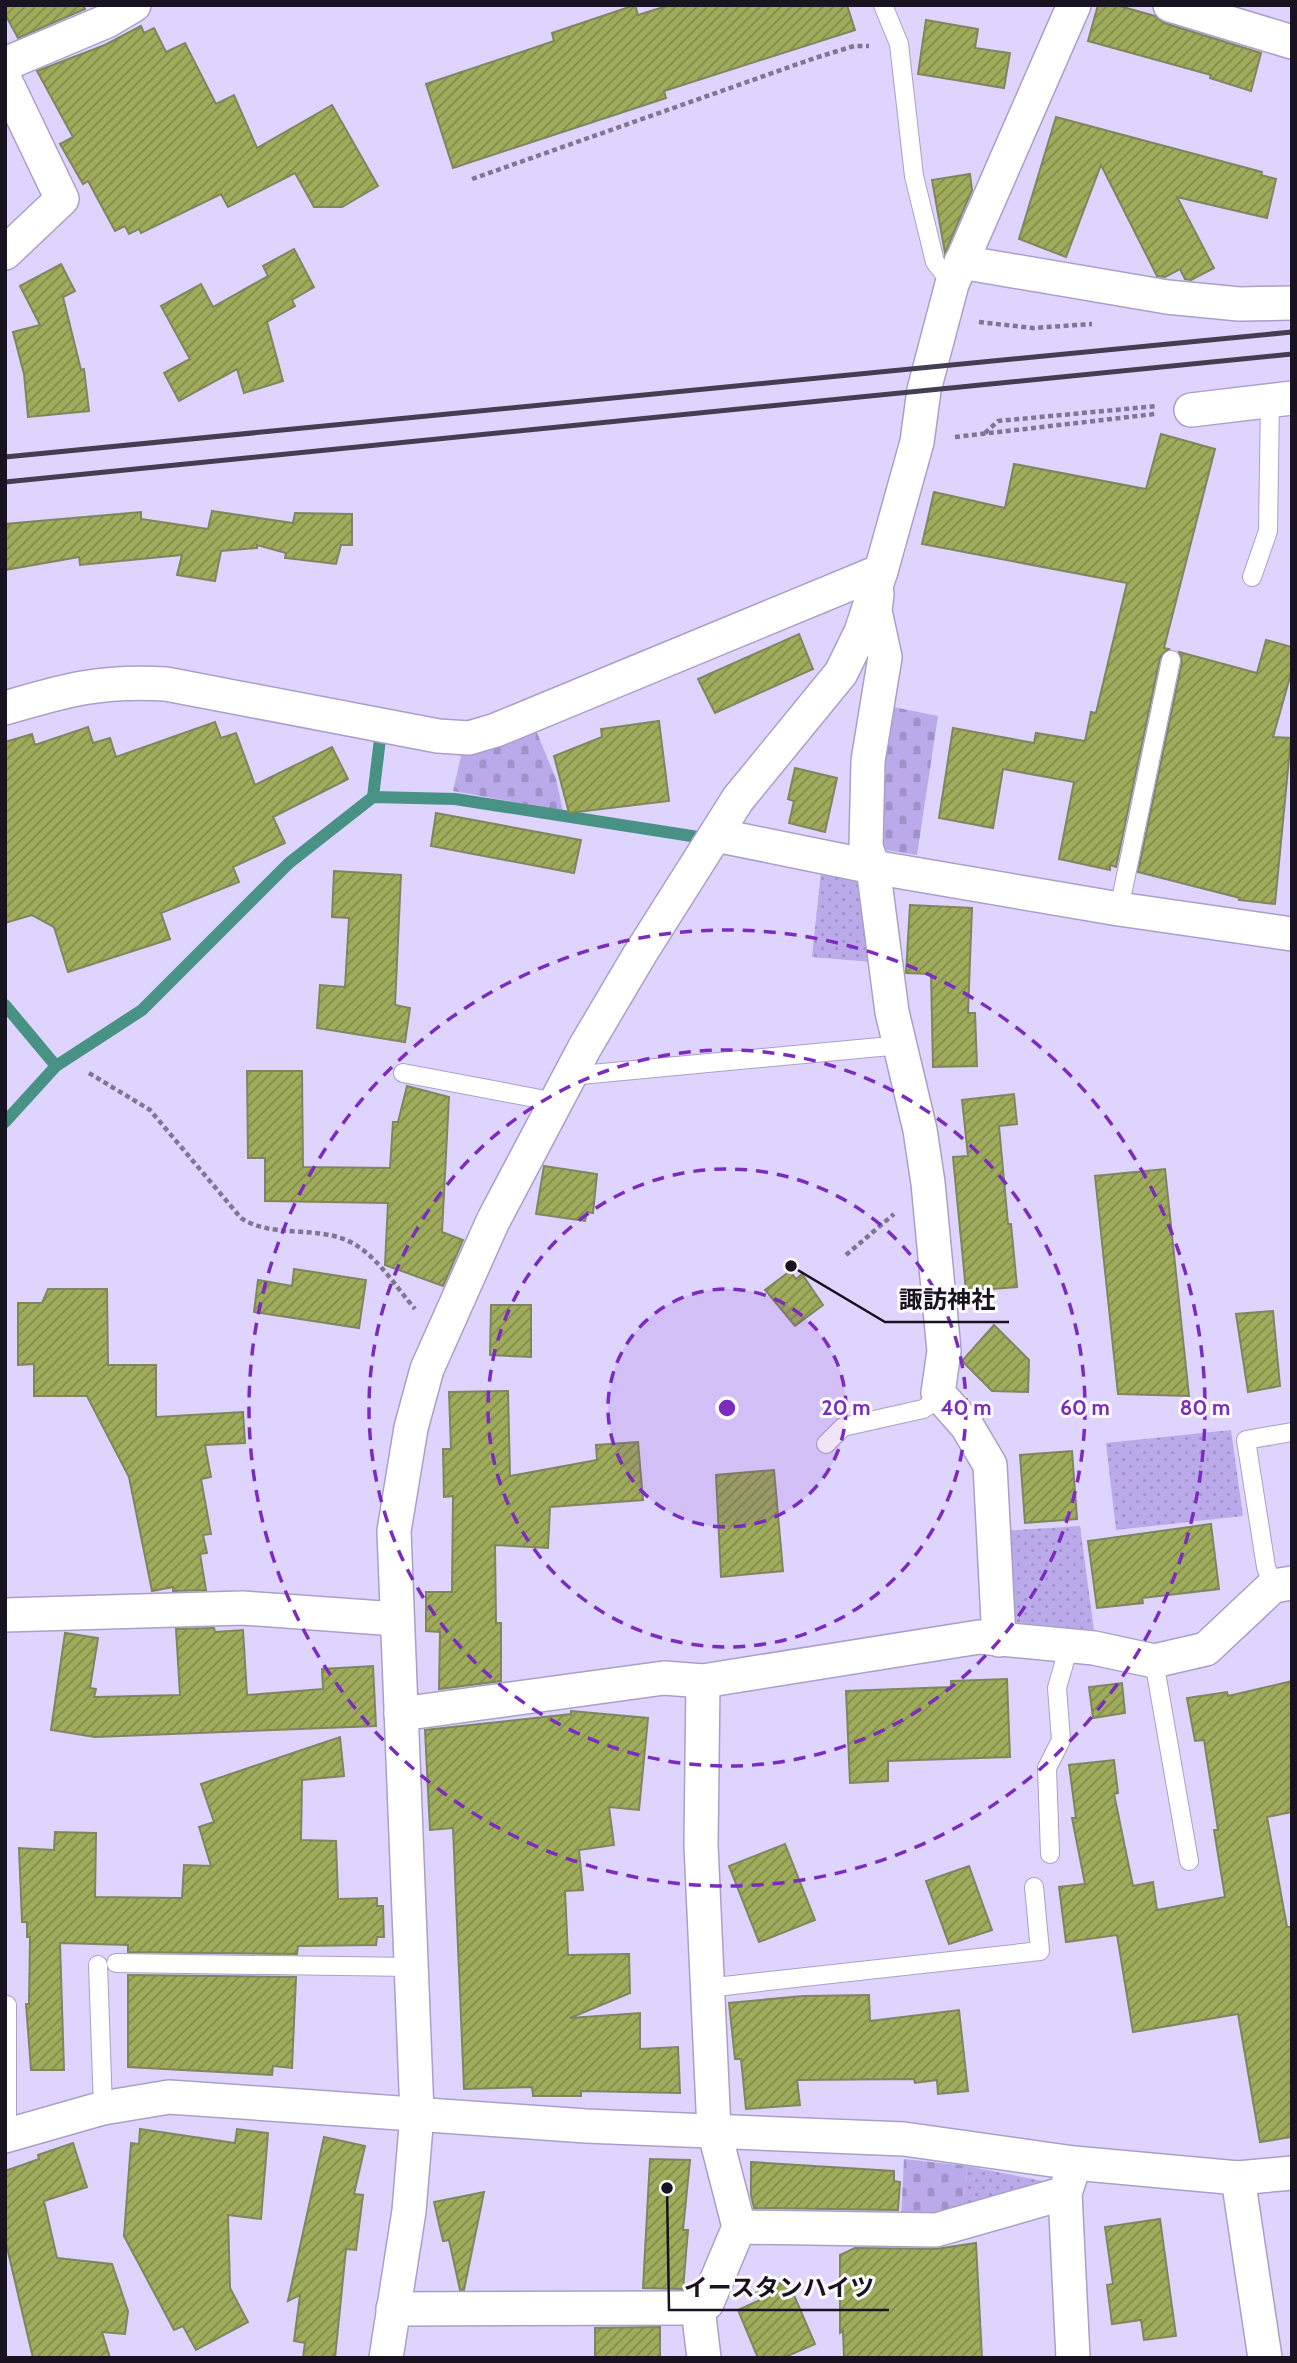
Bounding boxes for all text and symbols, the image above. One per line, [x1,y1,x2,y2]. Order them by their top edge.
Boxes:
callout: 諏訪神社 [885,1277,1009,1322]
text: 諏訪神社 [899,1285,995,1314]
text: 20 m [822,1395,870,1420]
text: 40 m [941,1395,991,1420]
text: 60 m [1060,1395,1110,1420]
text: 80 m [1180,1395,1230,1420]
centre of rings [715,1396,739,1420]
callout: イースタンハイツ [669,2265,889,2310]
text: イースタンハイツ [684,2273,874,2302]

